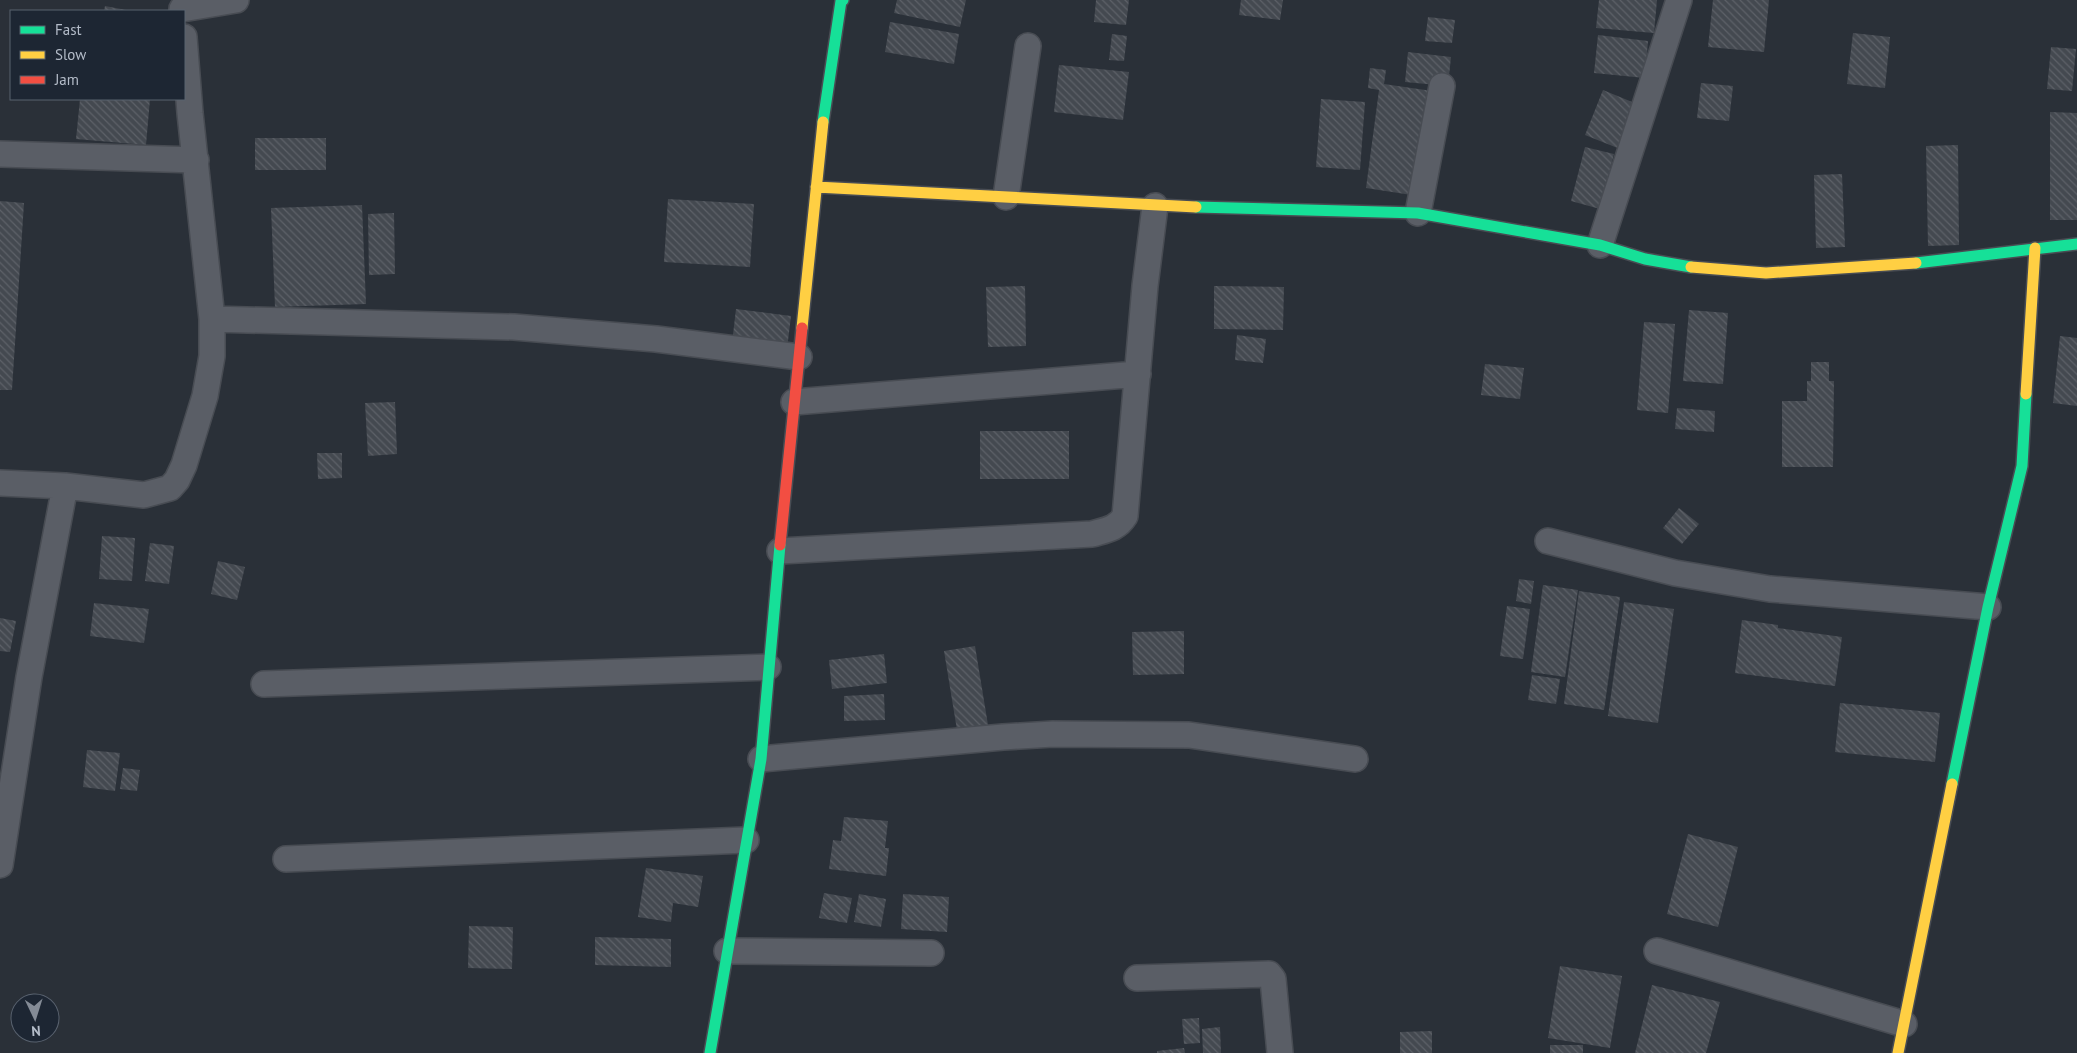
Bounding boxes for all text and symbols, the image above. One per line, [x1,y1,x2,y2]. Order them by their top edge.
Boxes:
legend [10,10,185,100]
text: Fast [55,20,82,39]
text: Slow [55,45,86,64]
text: Jam [54,70,79,89]
north arrow [10,993,60,1043]
text: N [31,1022,41,1040]

